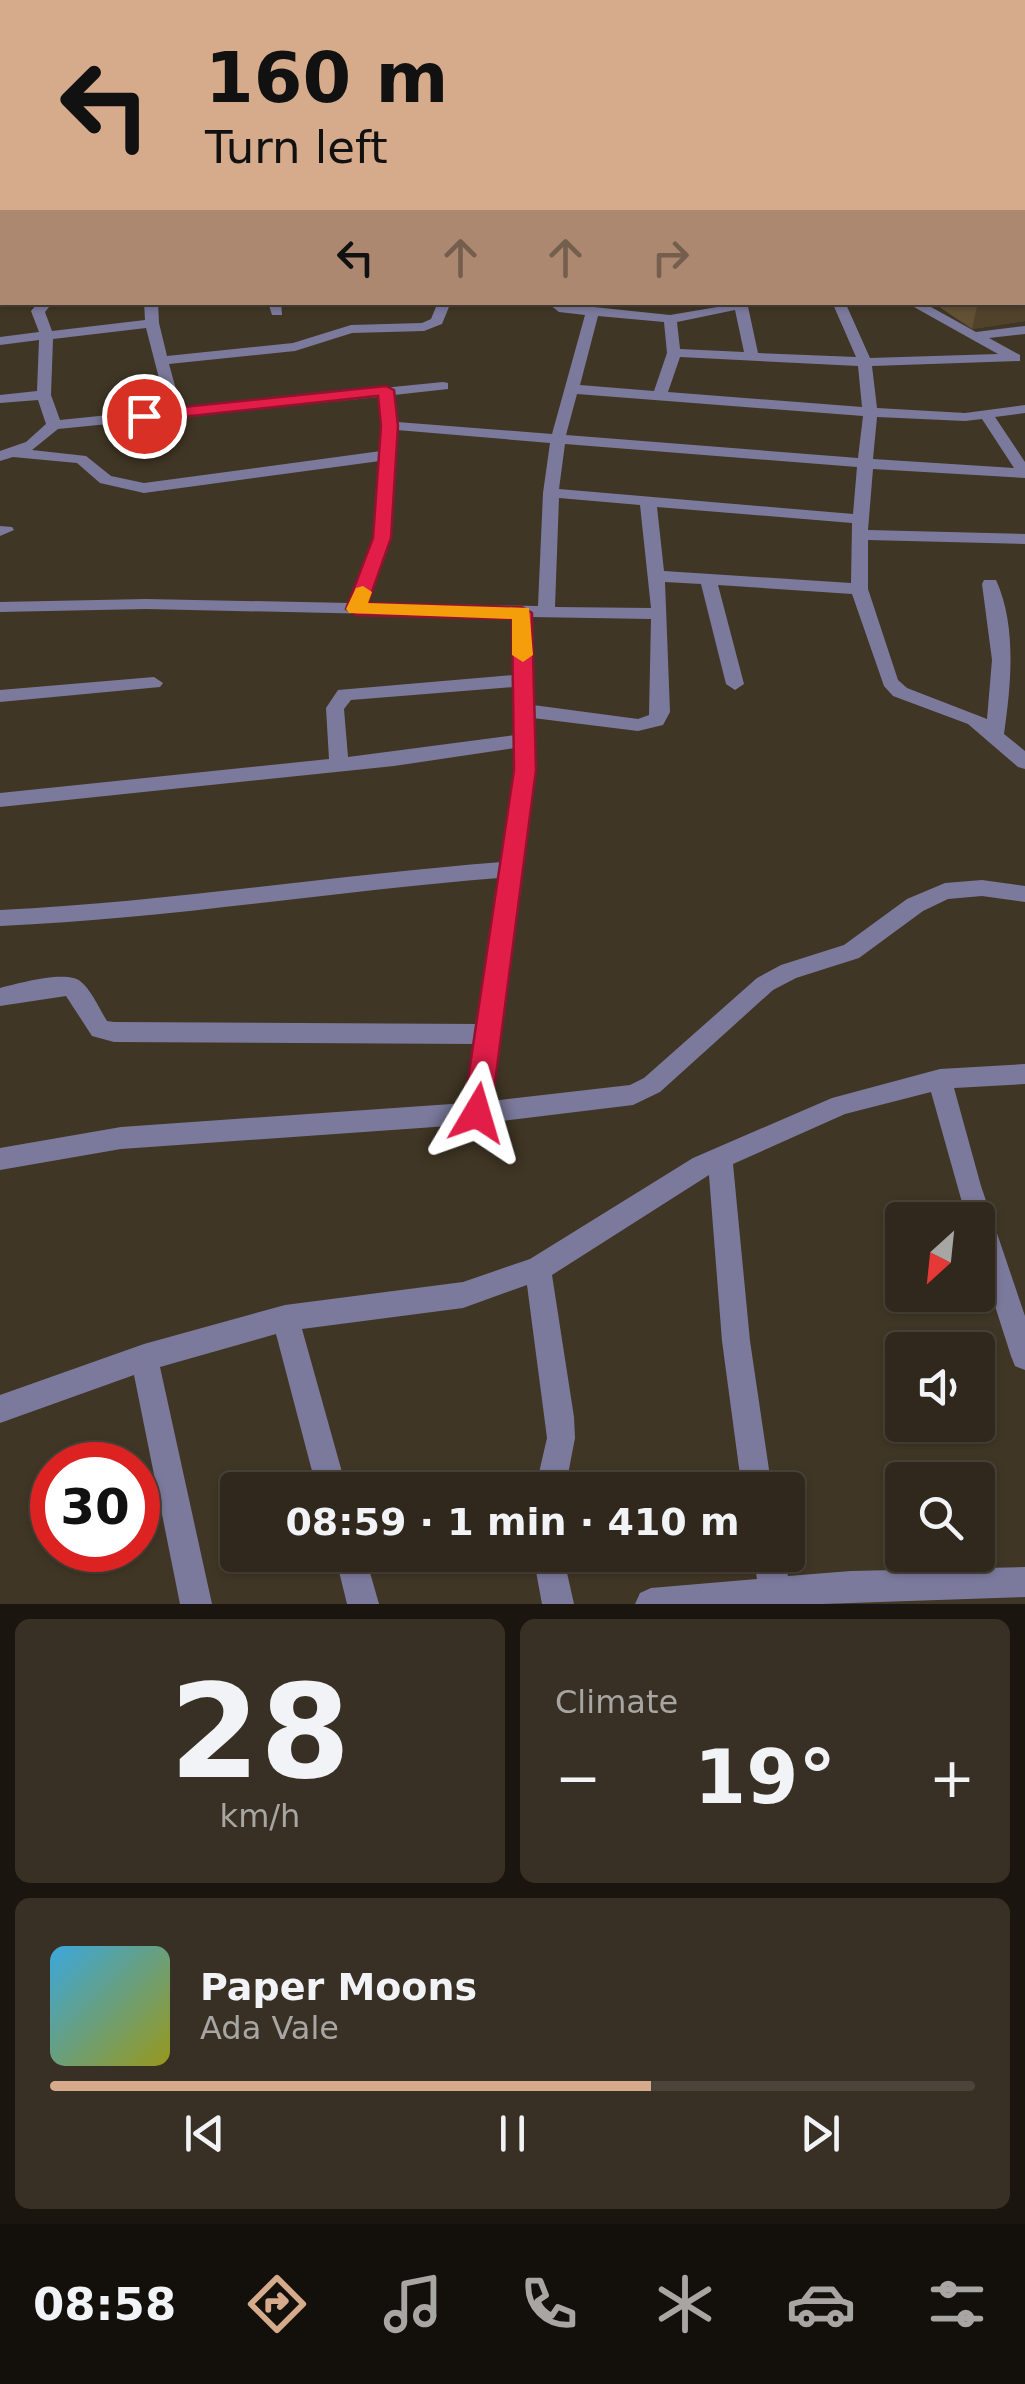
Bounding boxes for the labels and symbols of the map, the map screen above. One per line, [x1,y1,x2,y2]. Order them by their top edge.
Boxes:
pin [102,374,187,459]
position arrow [425,1061,529,1165]
north arrow [885,1202,995,1312]
speed limit sign: 30 [30,1442,160,1572]

